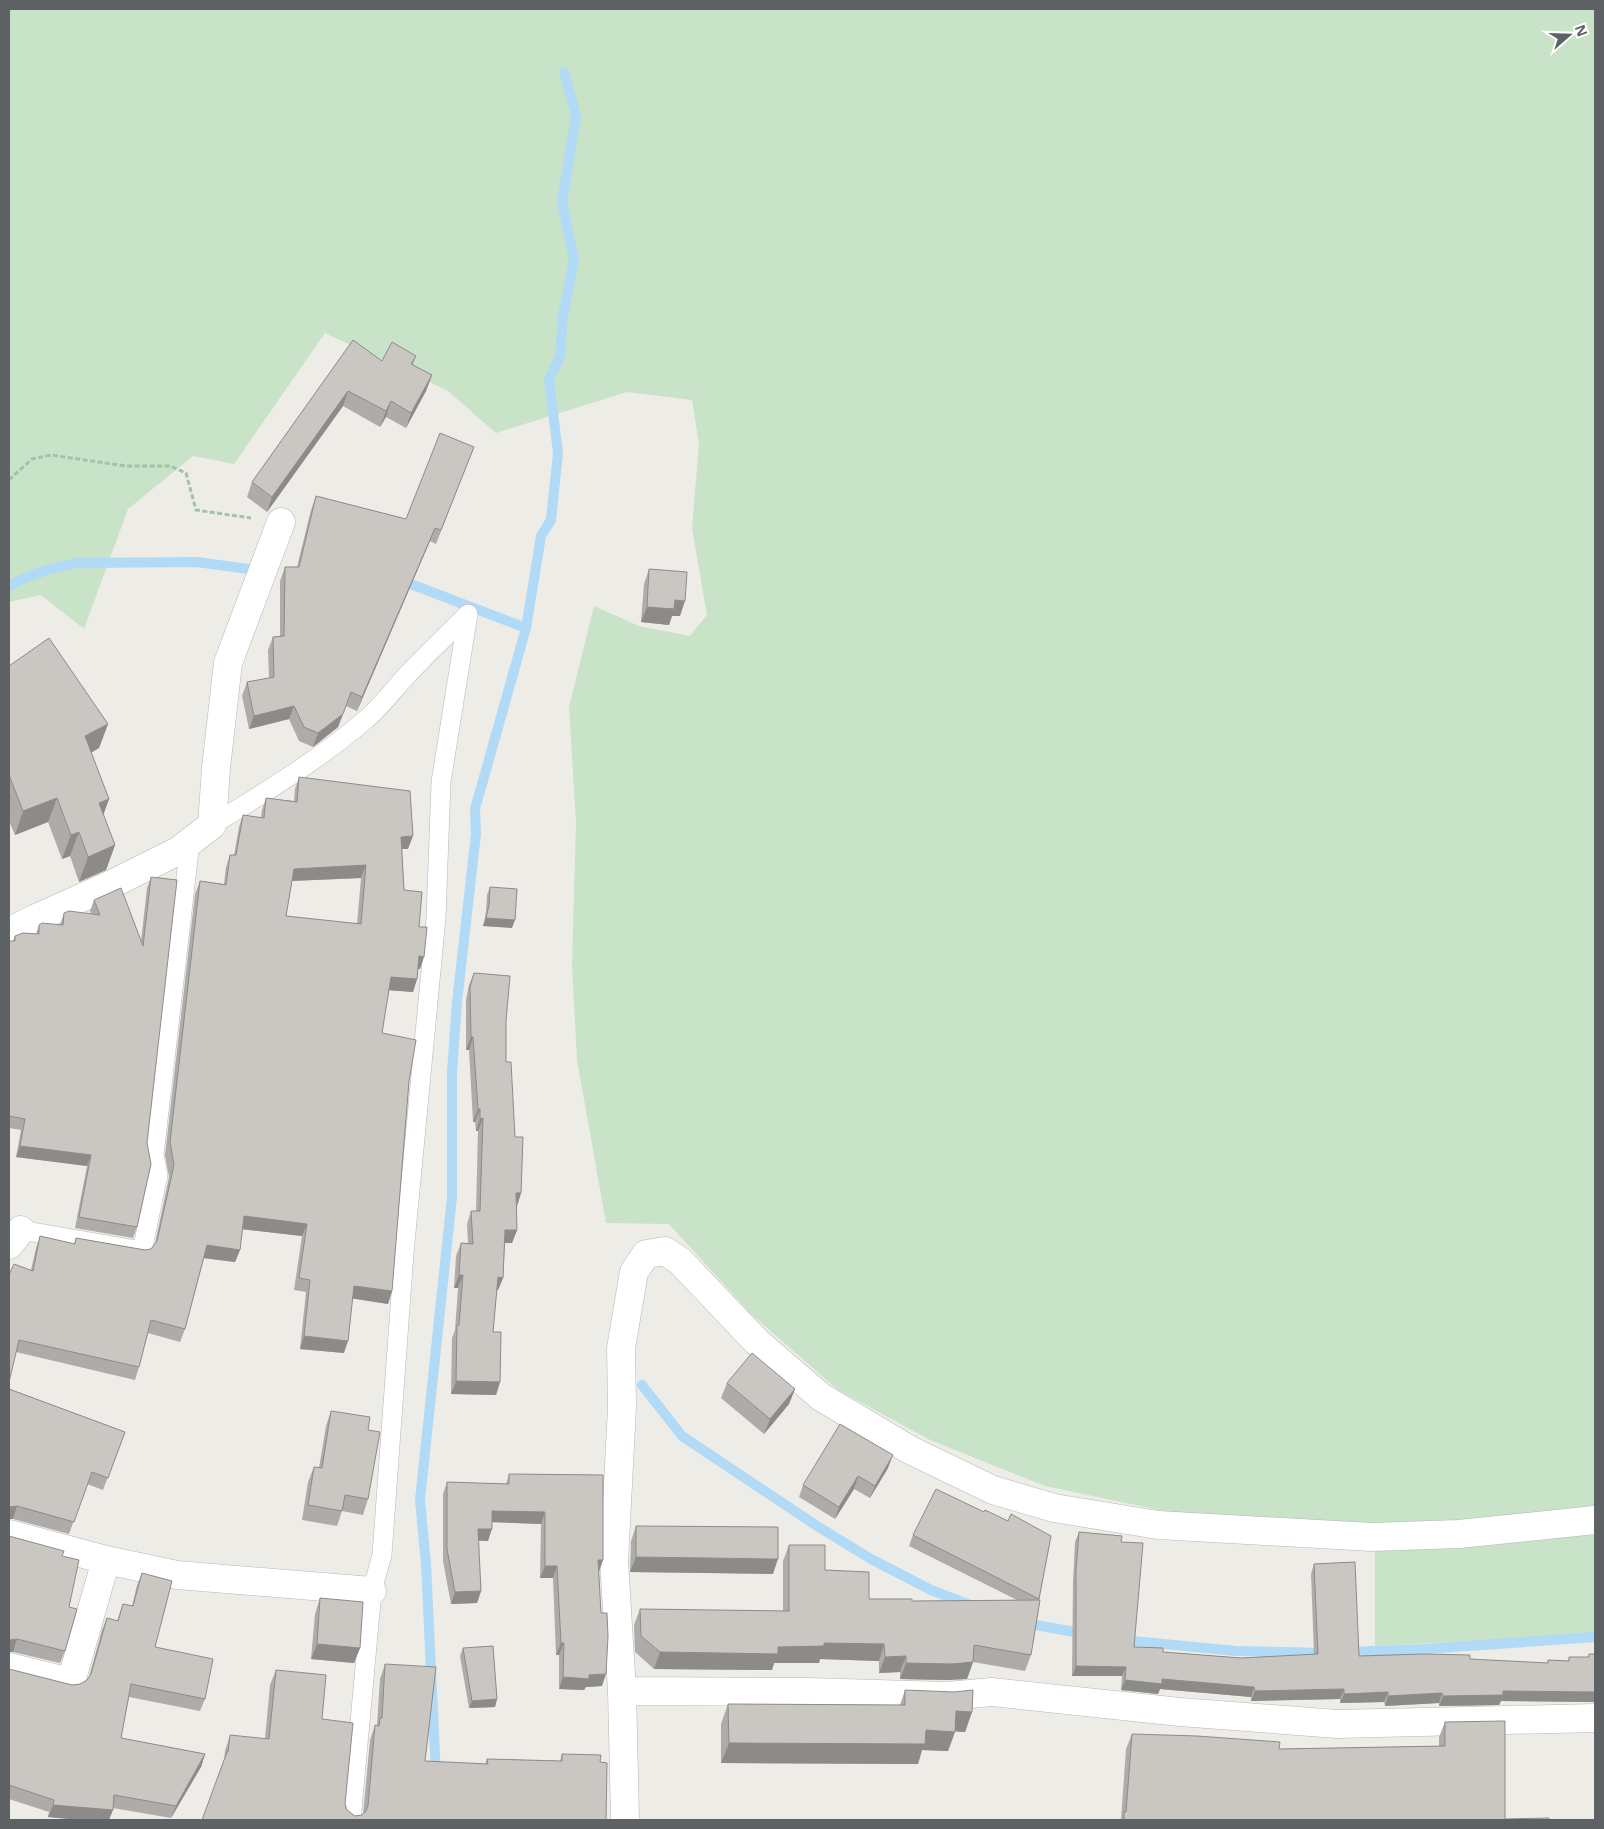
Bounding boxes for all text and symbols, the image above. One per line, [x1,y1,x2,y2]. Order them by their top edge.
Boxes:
north arrow [1544,10,1594,60]
text: N [1571,22,1593,39]

